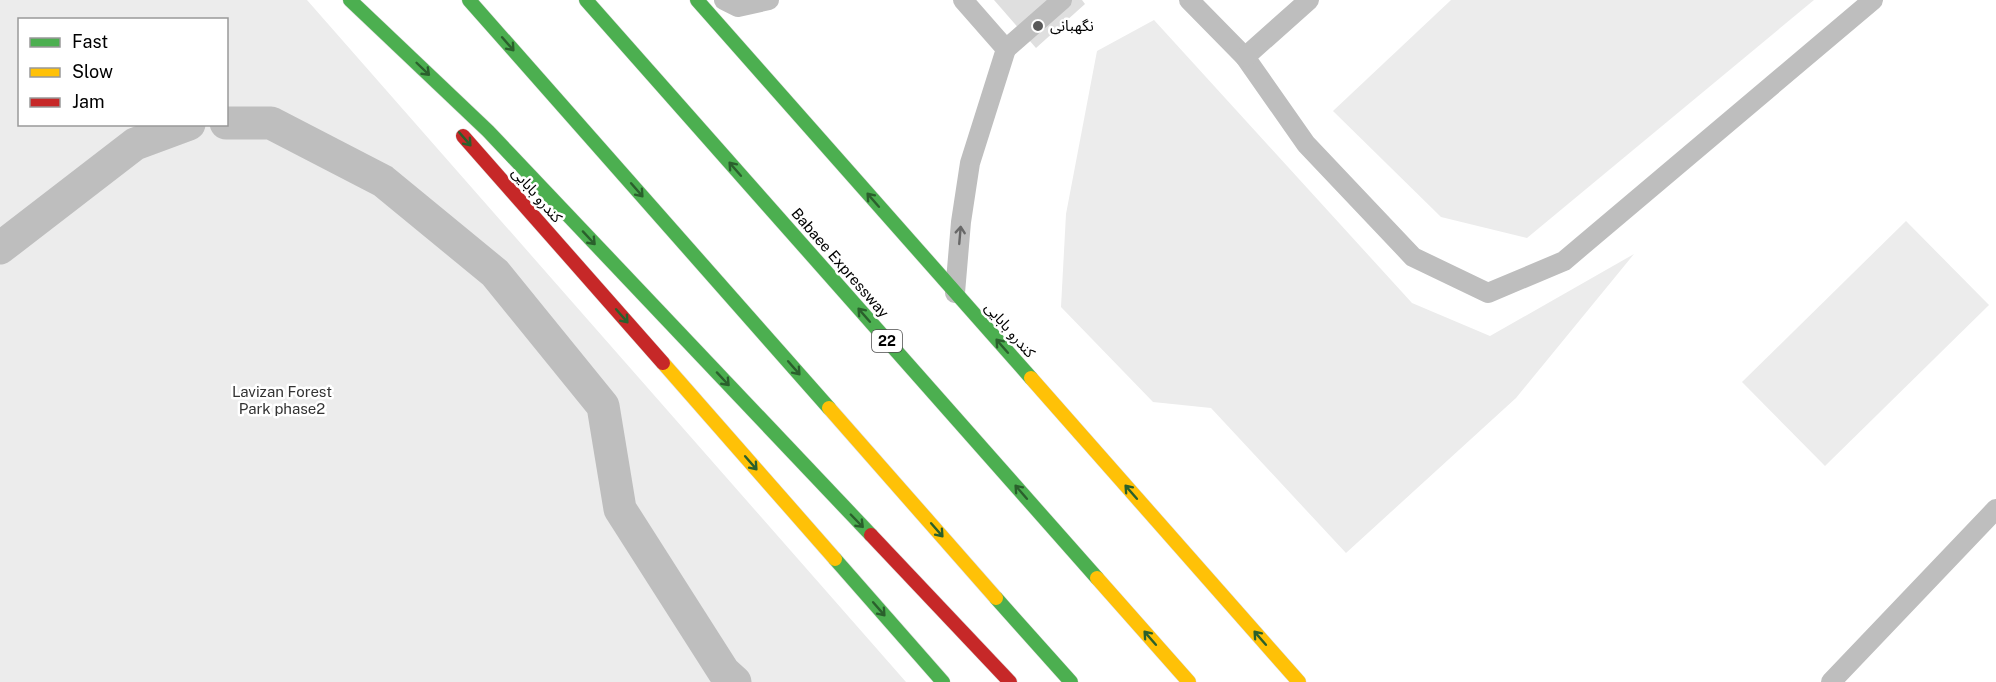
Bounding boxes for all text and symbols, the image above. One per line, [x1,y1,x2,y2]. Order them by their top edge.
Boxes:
place label: نگهبانی [1050,17,1094,35]
legend [18,18,228,126]
marker: نگهبانی [1031,19,1045,33]
text: Fast [72,31,108,52]
one-way arrow [501,36,515,51]
text: Slow [72,61,113,82]
one-way arrow [415,62,430,76]
text: Jam [72,91,105,112]
one-way arrow [458,131,472,146]
one-way arrow [728,161,742,176]
street label: کندرو بابایی [508,164,566,227]
one-way arrow [630,182,644,197]
one-way arrow [866,193,880,208]
street label: Babaee Expressway [788,204,893,321]
one-way arrow [955,225,966,245]
one-way arrow [582,230,596,245]
street label: کندرو بابایی [981,299,1039,362]
one-way arrow [857,307,871,322]
one-way arrow [615,309,629,324]
road number: 22 [872,330,902,352]
one-way arrow [995,339,1009,354]
one-way arrow [787,360,801,375]
one-way arrow [716,372,730,387]
park label: Lavizan Forest Park phase2 [232,383,332,417]
one-way arrow [744,455,757,471]
one-way arrow [1014,485,1028,500]
one-way arrow [1124,485,1138,500]
one-way arrow [850,513,865,528]
one-way arrow [930,522,944,537]
one-way arrow [872,601,886,616]
one-way arrow [1143,631,1157,646]
one-way arrow [1253,631,1267,646]

